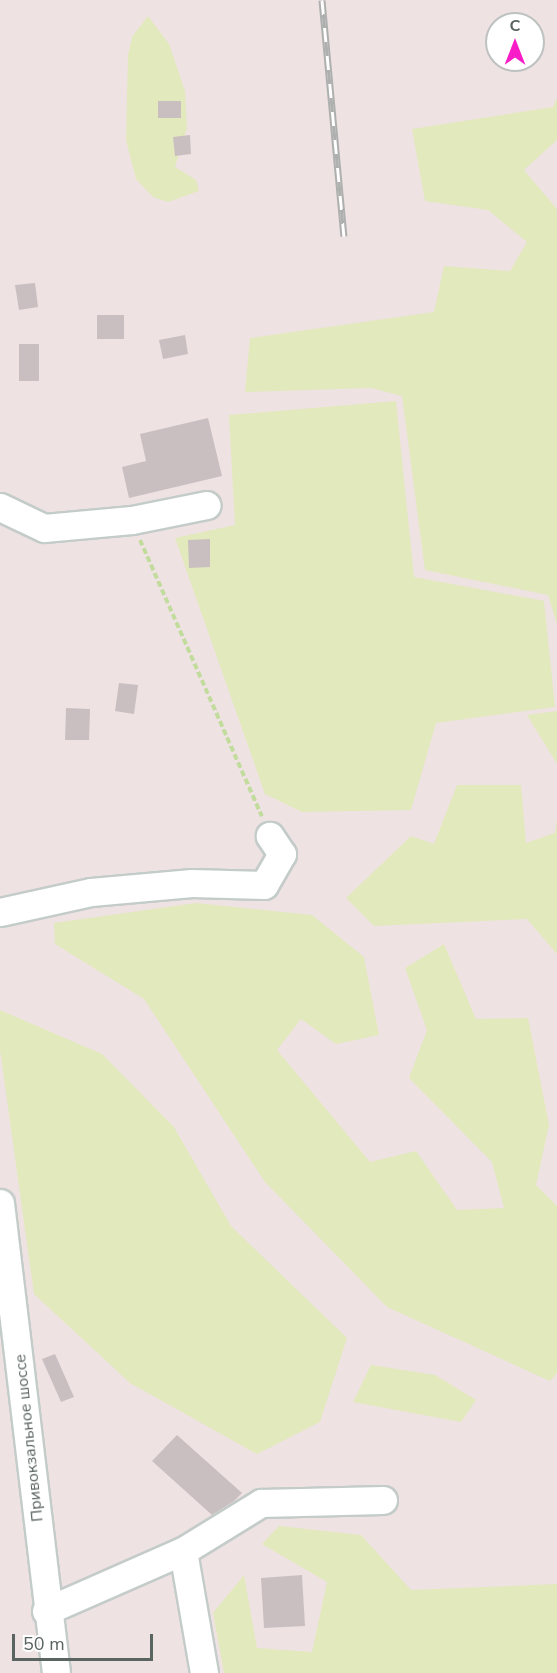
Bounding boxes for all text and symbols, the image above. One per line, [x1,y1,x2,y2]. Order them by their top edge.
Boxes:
north arrow [485,12,545,72]
text: С [510,15,520,37]
street label: Привокзальное шоссе [11,1353,47,1523]
scale bar [15,1622,156,1660]
text: 50 m [23,1632,65,1656]

